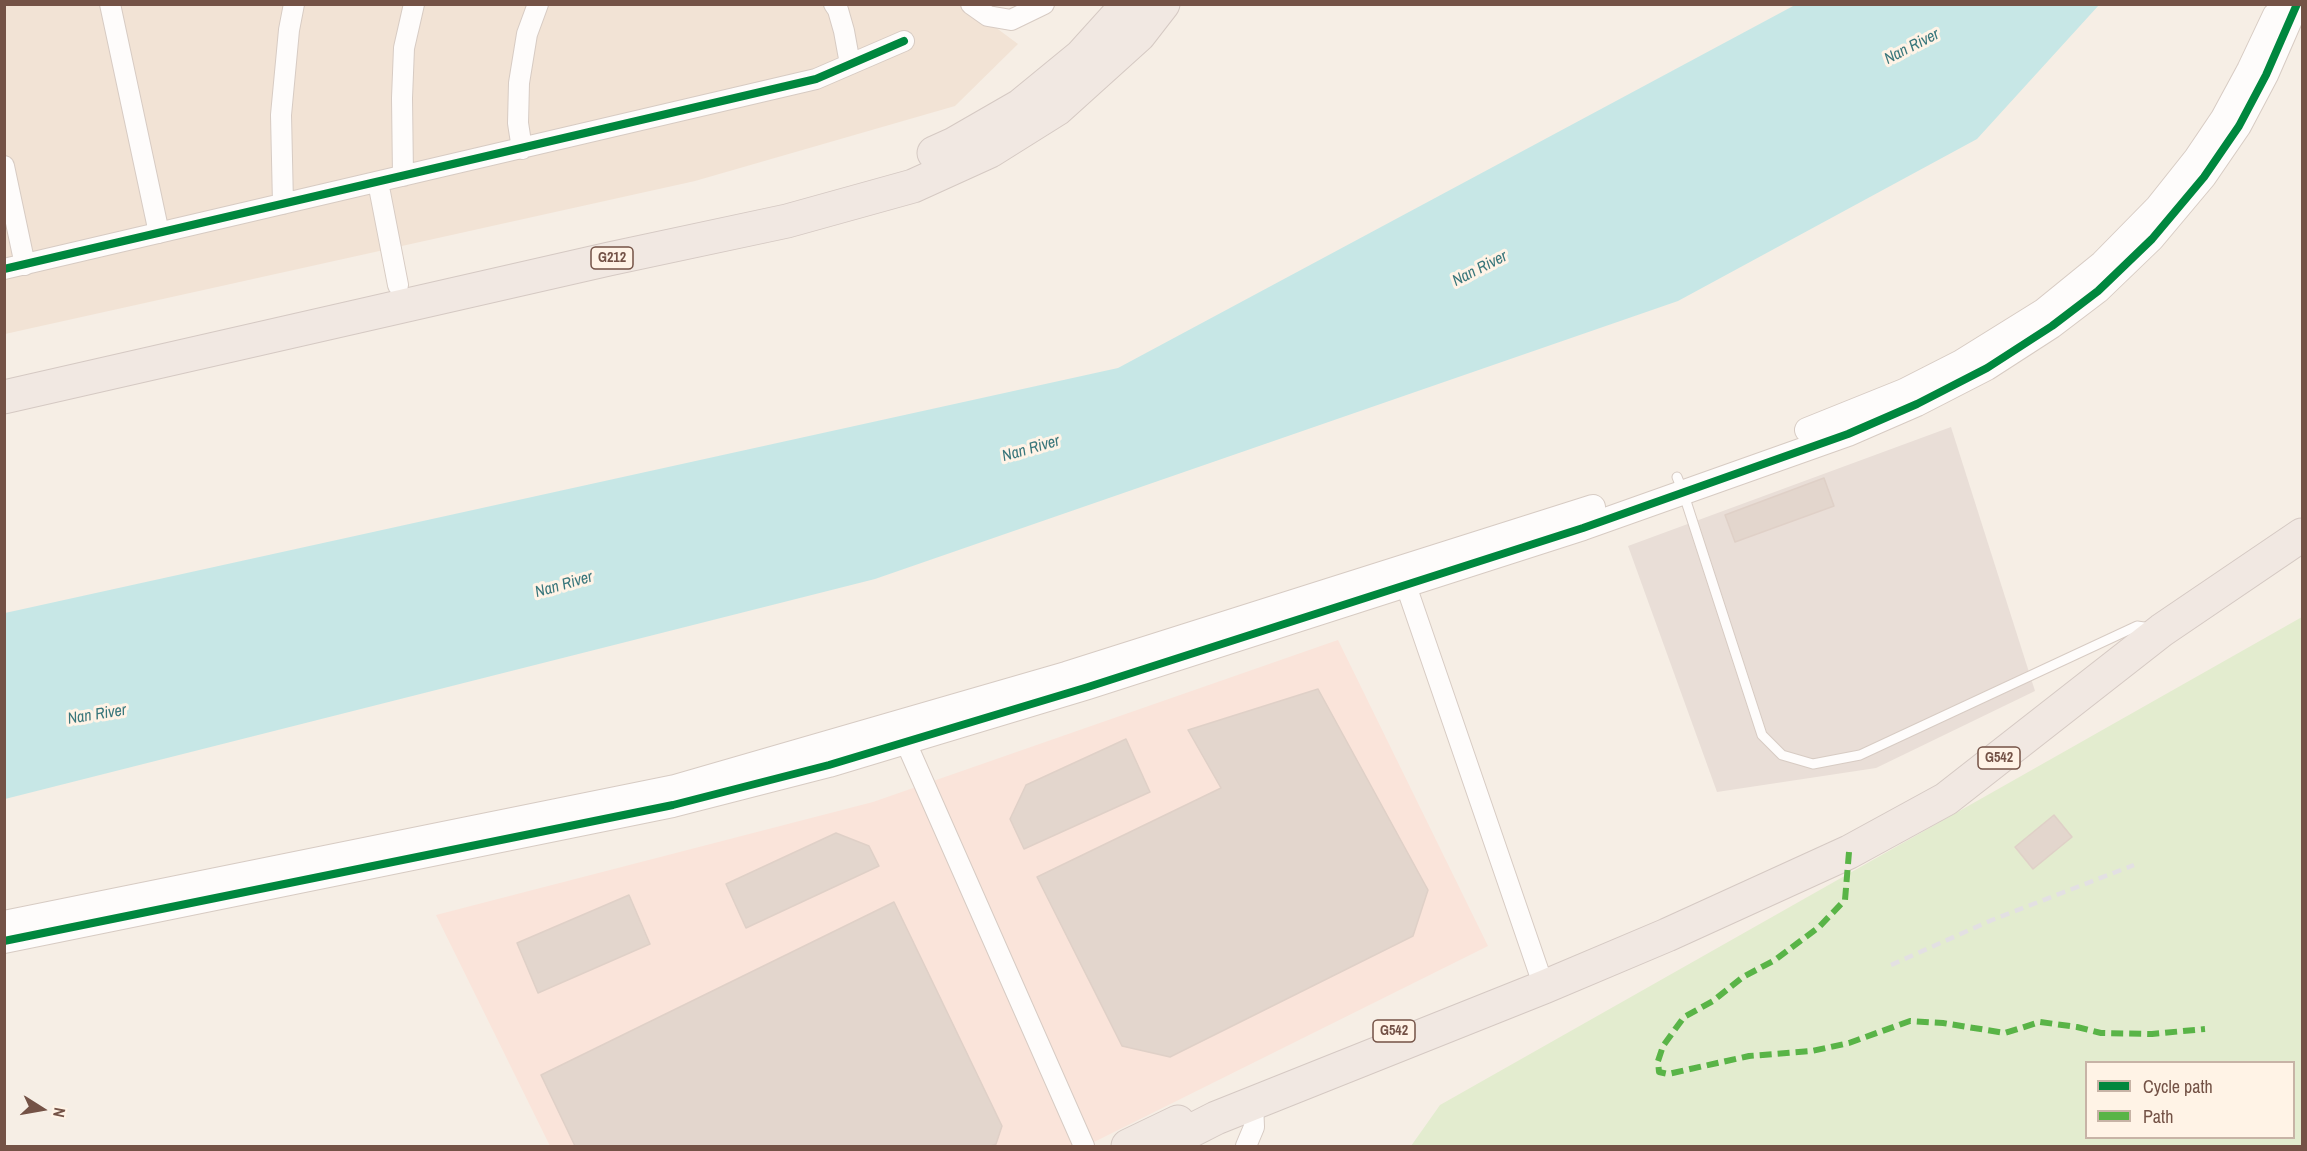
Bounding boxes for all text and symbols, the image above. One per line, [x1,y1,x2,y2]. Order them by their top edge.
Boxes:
water label: Nan River [1881,25,1943,69]
road number: G212 [591,247,633,269]
water label: Nan River [1449,247,1511,291]
water label: Nan River [1000,432,1062,466]
water label: Nan River [533,568,595,602]
water label: Nan River [66,701,128,729]
road number: G542 [1978,747,2020,769]
road number: G542 [1373,1020,1415,1042]
legend [2085,1061,2295,1139]
text: Cycle path [2143,1074,2213,1099]
north arrow [12,1079,72,1139]
text: Path [2143,1104,2173,1129]
text: N [48,1106,71,1119]

